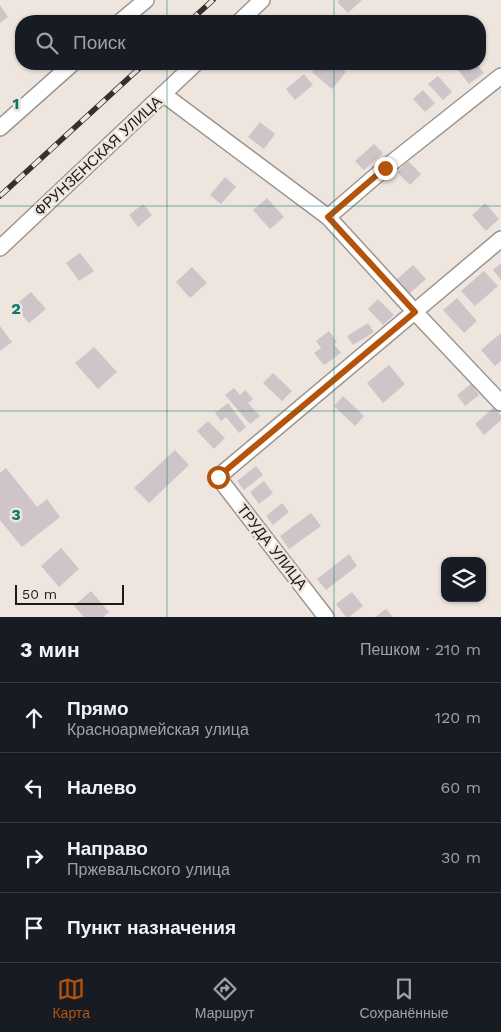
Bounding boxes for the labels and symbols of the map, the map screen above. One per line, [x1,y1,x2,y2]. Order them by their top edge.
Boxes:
street label: ФРУНЗЕНСКАЯ УЛИЦА [31,92,165,220]
text: 1 [13,94,19,113]
route end [374,157,397,180]
text: 2 [11,299,21,318]
route start [207,466,230,489]
street label: ТРУДА УЛИЦА [233,501,311,593]
text: 3 [11,505,21,524]
scale bar [15,582,124,605]

